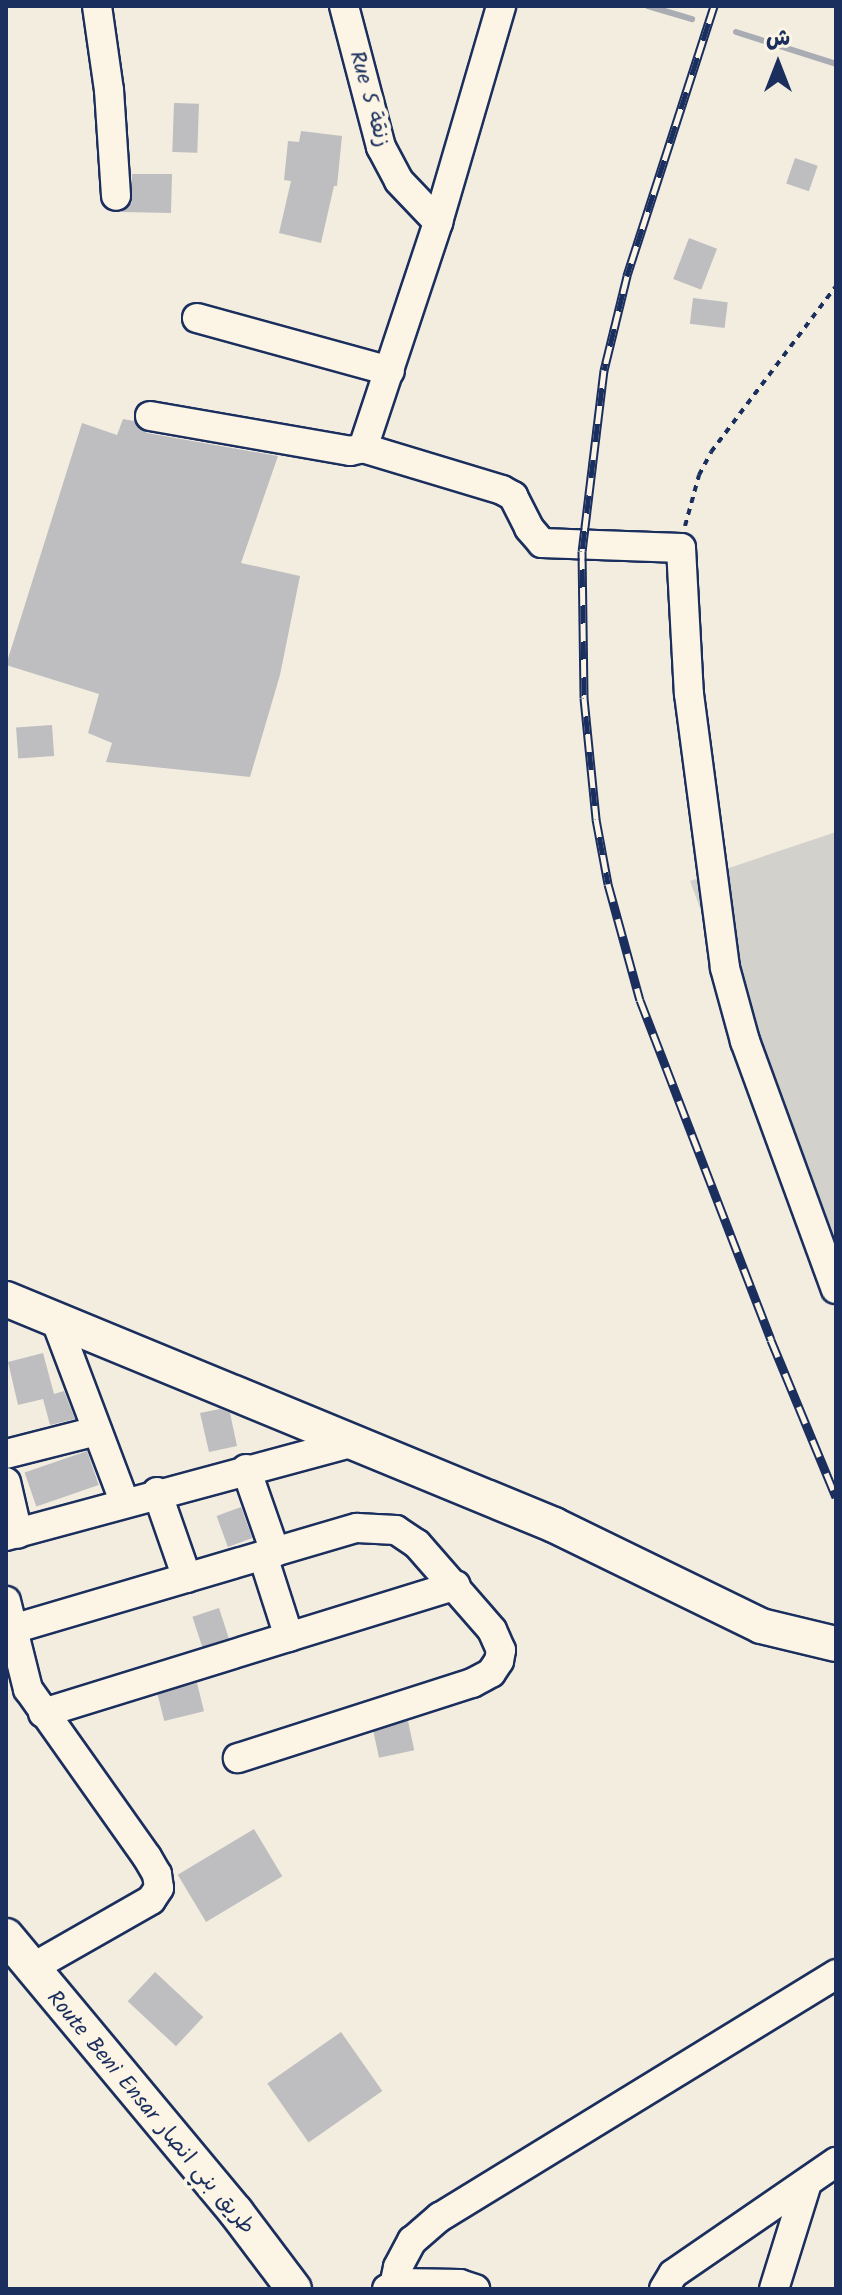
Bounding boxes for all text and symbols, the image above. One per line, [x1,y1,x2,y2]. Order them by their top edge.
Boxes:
text: ش [766,22,790,57]
north arrow [738,24,818,104]
street label: Rue 5 زنقة [343,48,395,150]
street label: Route Beni Ensar طريق بني انصار [40,1986,260,2240]

